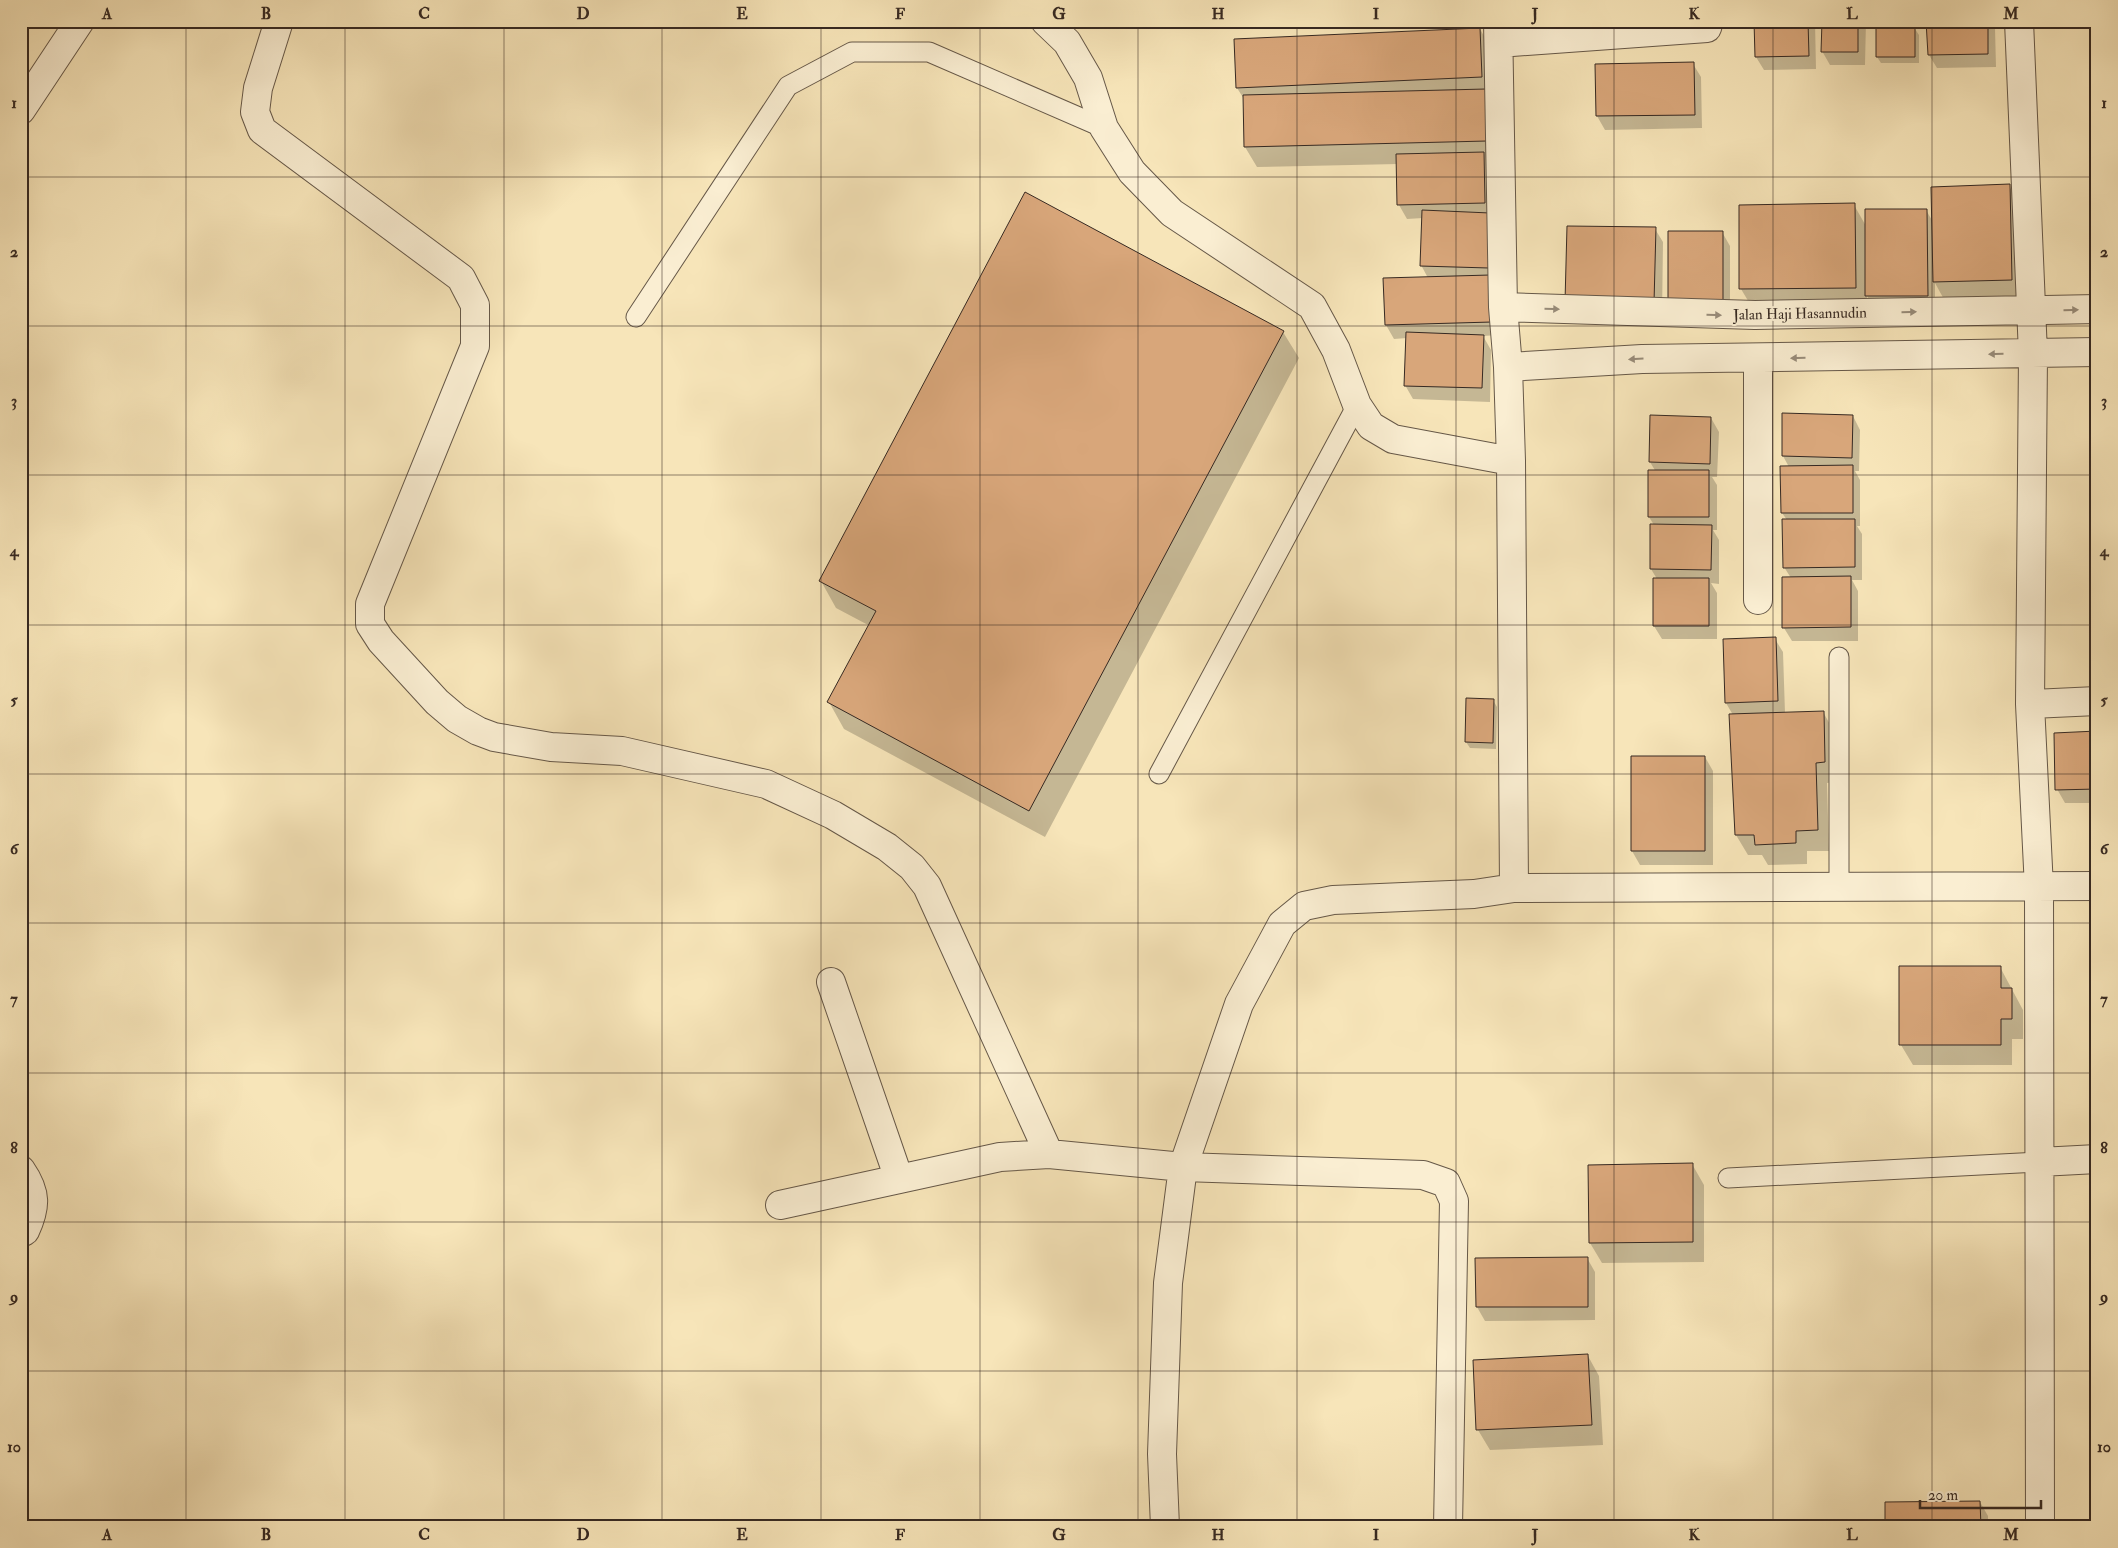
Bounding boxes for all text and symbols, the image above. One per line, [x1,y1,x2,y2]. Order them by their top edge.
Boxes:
text: A [101,4,113,24]
text: B [261,4,271,24]
text: C [418,4,430,24]
text: D [576,4,590,24]
text: E [736,4,748,24]
text: F [895,4,905,24]
text: G [1052,4,1066,24]
text: H [1211,4,1225,24]
text: I [1373,4,1380,24]
text: J [1531,4,1539,25]
text: K [1688,4,1700,24]
text: L [1846,4,1858,24]
text: M [2002,4,2019,24]
text: 1 [11,93,17,113]
text: 1 [2101,93,2107,113]
text: 2 [10,242,18,262]
text: 2 [2100,242,2108,262]
street label: Jalan Haji Hasannudin [1732,303,1867,326]
one-way arrow [2063,305,2079,313]
one-way arrow [1544,306,1560,314]
one-way arrow [1901,308,1917,316]
one-way arrow [1707,311,1723,319]
one-way arrow [1987,350,2003,358]
one-way arrow [1790,354,1806,362]
one-way arrow [1628,356,1644,364]
text: 3 [11,391,17,411]
text: 3 [2101,391,2107,411]
text: 4 [9,541,20,561]
text: 4 [2099,541,2110,561]
text: 5 [10,690,18,710]
text: 5 [2100,690,2108,710]
text: 6 [10,839,20,859]
text: 6 [2100,839,2110,859]
text: 7 [10,989,18,1009]
text: 7 [2100,989,2108,1009]
text: 8 [10,1138,18,1158]
text: 8 [2100,1138,2108,1158]
text: 9 [8,1287,18,1307]
text: 9 [2098,1287,2108,1307]
text: 10 [7,1437,21,1457]
text: 10 [2097,1437,2111,1457]
scale bar [1920,1478,2042,1510]
text: 20 m [1928,1486,1958,1505]
text: A [101,1525,113,1545]
text: B [261,1525,271,1545]
text: C [418,1525,430,1545]
text: D [576,1525,590,1545]
text: E [736,1525,748,1545]
text: F [895,1525,905,1545]
text: G [1052,1525,1066,1545]
text: H [1211,1525,1225,1545]
text: I [1373,1525,1380,1545]
text: J [1531,1525,1539,1546]
text: K [1688,1525,1700,1545]
text: L [1846,1525,1858,1545]
text: M [2002,1525,2019,1545]

